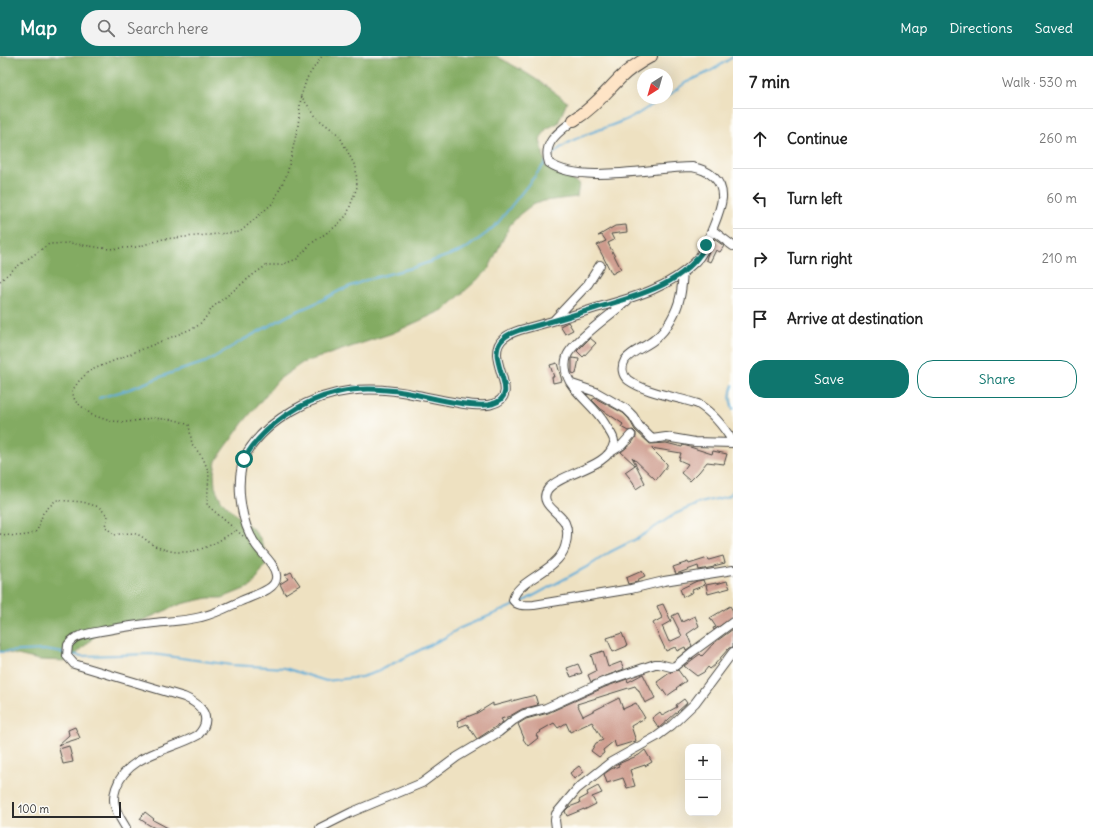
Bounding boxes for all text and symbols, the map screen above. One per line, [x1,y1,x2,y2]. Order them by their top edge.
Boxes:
search box [81,10,361,46]
text: Map [20,16,57,40]
icon: search [95,17,117,39]
text: Search here [127,19,208,38]
text: Map [900,19,927,37]
text: Directions [949,19,1013,37]
text: Saved [1035,19,1073,37]
north arrow [637,68,673,104]
text: 7 min [749,71,790,93]
text: Walk · 530 m [1002,74,1077,91]
icon: ahead [749,128,771,150]
text: Continue [787,129,848,148]
text: 260 m [1039,130,1077,147]
icon: left [749,188,771,210]
text: Turn left [787,189,842,208]
text: 60 m [1046,190,1077,207]
route end [697,236,715,254]
icon: right [749,248,771,270]
text: Turn right [787,249,852,268]
text: 210 m [1042,250,1077,267]
icon: arrive [749,308,771,330]
text: Arrive at destination [787,309,923,328]
button: Save [749,360,909,398]
button: Share [917,360,1077,398]
route start [235,450,253,468]
map controls [685,744,721,816]
button: + [685,744,721,780]
button: − [685,780,721,816]
scale bar [12,800,121,819]
text: 100 m [18,802,49,816]

